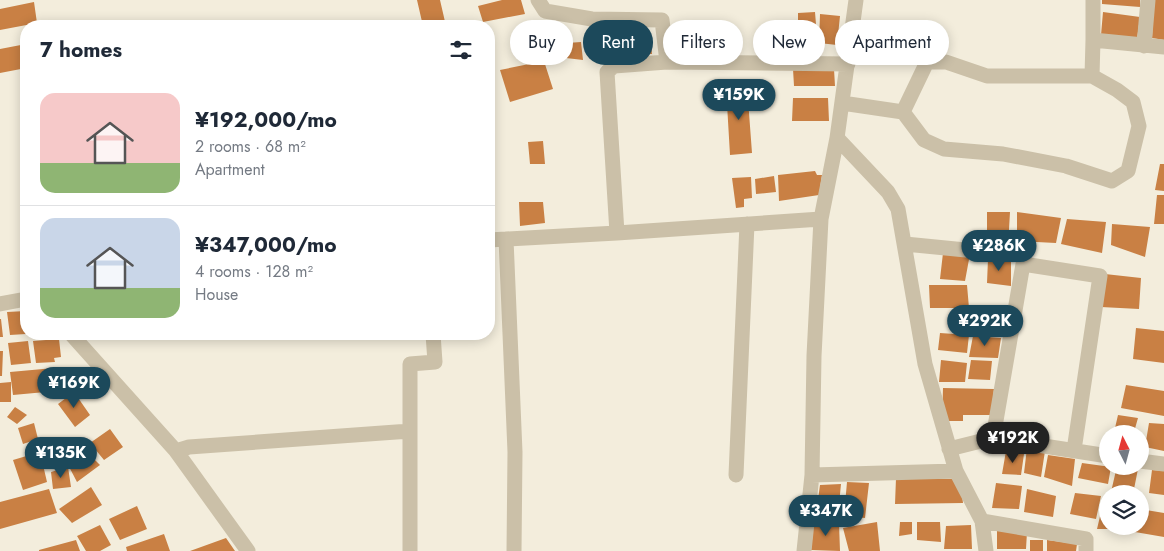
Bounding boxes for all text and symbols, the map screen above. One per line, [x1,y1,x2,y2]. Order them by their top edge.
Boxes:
chip: Buy [510,20,573,65]
chip: Rent [583,20,653,65]
chip: Filters [663,20,743,65]
chip: New [753,20,825,65]
chip: Apartment [835,20,949,65]
text: 7 homes [40,35,122,65]
icon: filters [447,36,475,64]
pin: ¥159K [704,78,774,121]
text: ¥159K [713,83,765,106]
text: ¥192,000/mo [195,105,337,135]
icon: home [80,113,140,173]
text: 2 rooms · 68 m² [195,135,306,158]
text: Apartment [195,158,265,181]
text: ¥347,000/mo [195,230,337,260]
pin: ¥286K [964,230,1034,272]
text: ¥286K [972,234,1026,257]
icon: home [80,238,140,298]
text: 4 rooms · 128 m² [195,260,313,283]
text: House [195,283,238,306]
pin: ¥292K [950,304,1020,347]
text: ¥292K [958,309,1012,332]
pin: ¥169K [39,366,109,409]
text: ¥169K [48,371,100,394]
pin: ¥192K [978,422,1048,464]
north arrow [1099,425,1149,475]
map controls [1099,425,1149,535]
text: ¥192K [987,426,1039,449]
pin: ¥135K [26,436,96,479]
text: ¥135K [36,441,86,464]
button: layers [1099,485,1149,535]
pin: ¥347K [791,494,861,537]
text: ¥347K [800,499,852,522]

